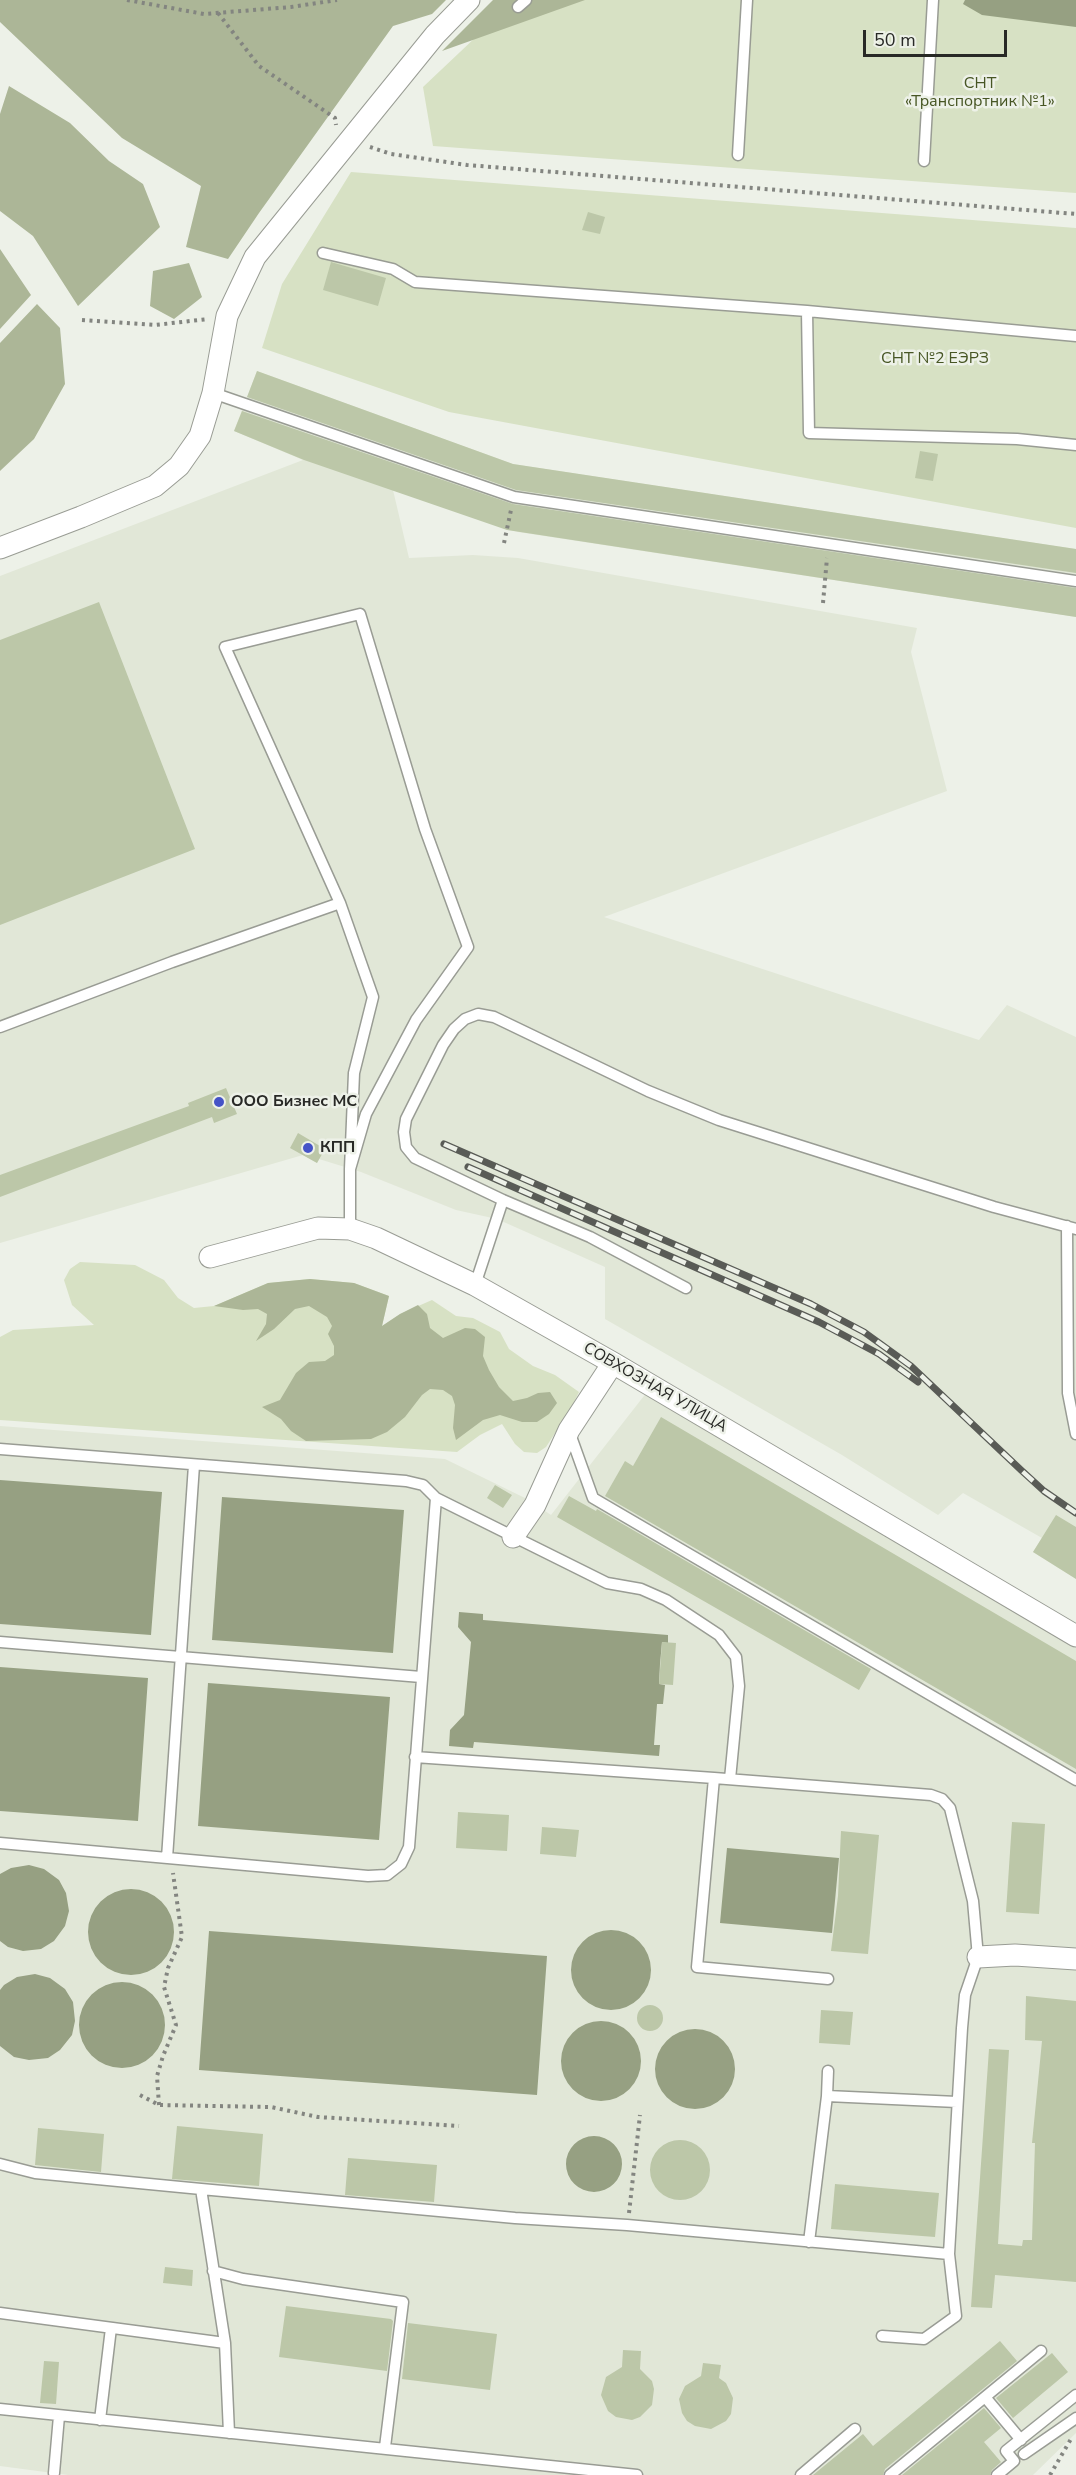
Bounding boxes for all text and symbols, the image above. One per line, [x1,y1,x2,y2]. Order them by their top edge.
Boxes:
scale bar [866,18,1010,56]
text: 50 m [874,28,916,52]
park label: СНТ «Транспортник №1» [905,74,1055,112]
park label: СНТ №2 ЕЭРЗ [881,349,989,369]
place label: ООО Бизнес МС [231,1092,357,1112]
marker: ООО Бизнес МС [212,1095,226,1109]
place label: КПП [320,1138,355,1158]
marker: КПП [301,1141,315,1155]
street label: СОВХОЗНАЯ УЛИЦА [580,1339,730,1437]

